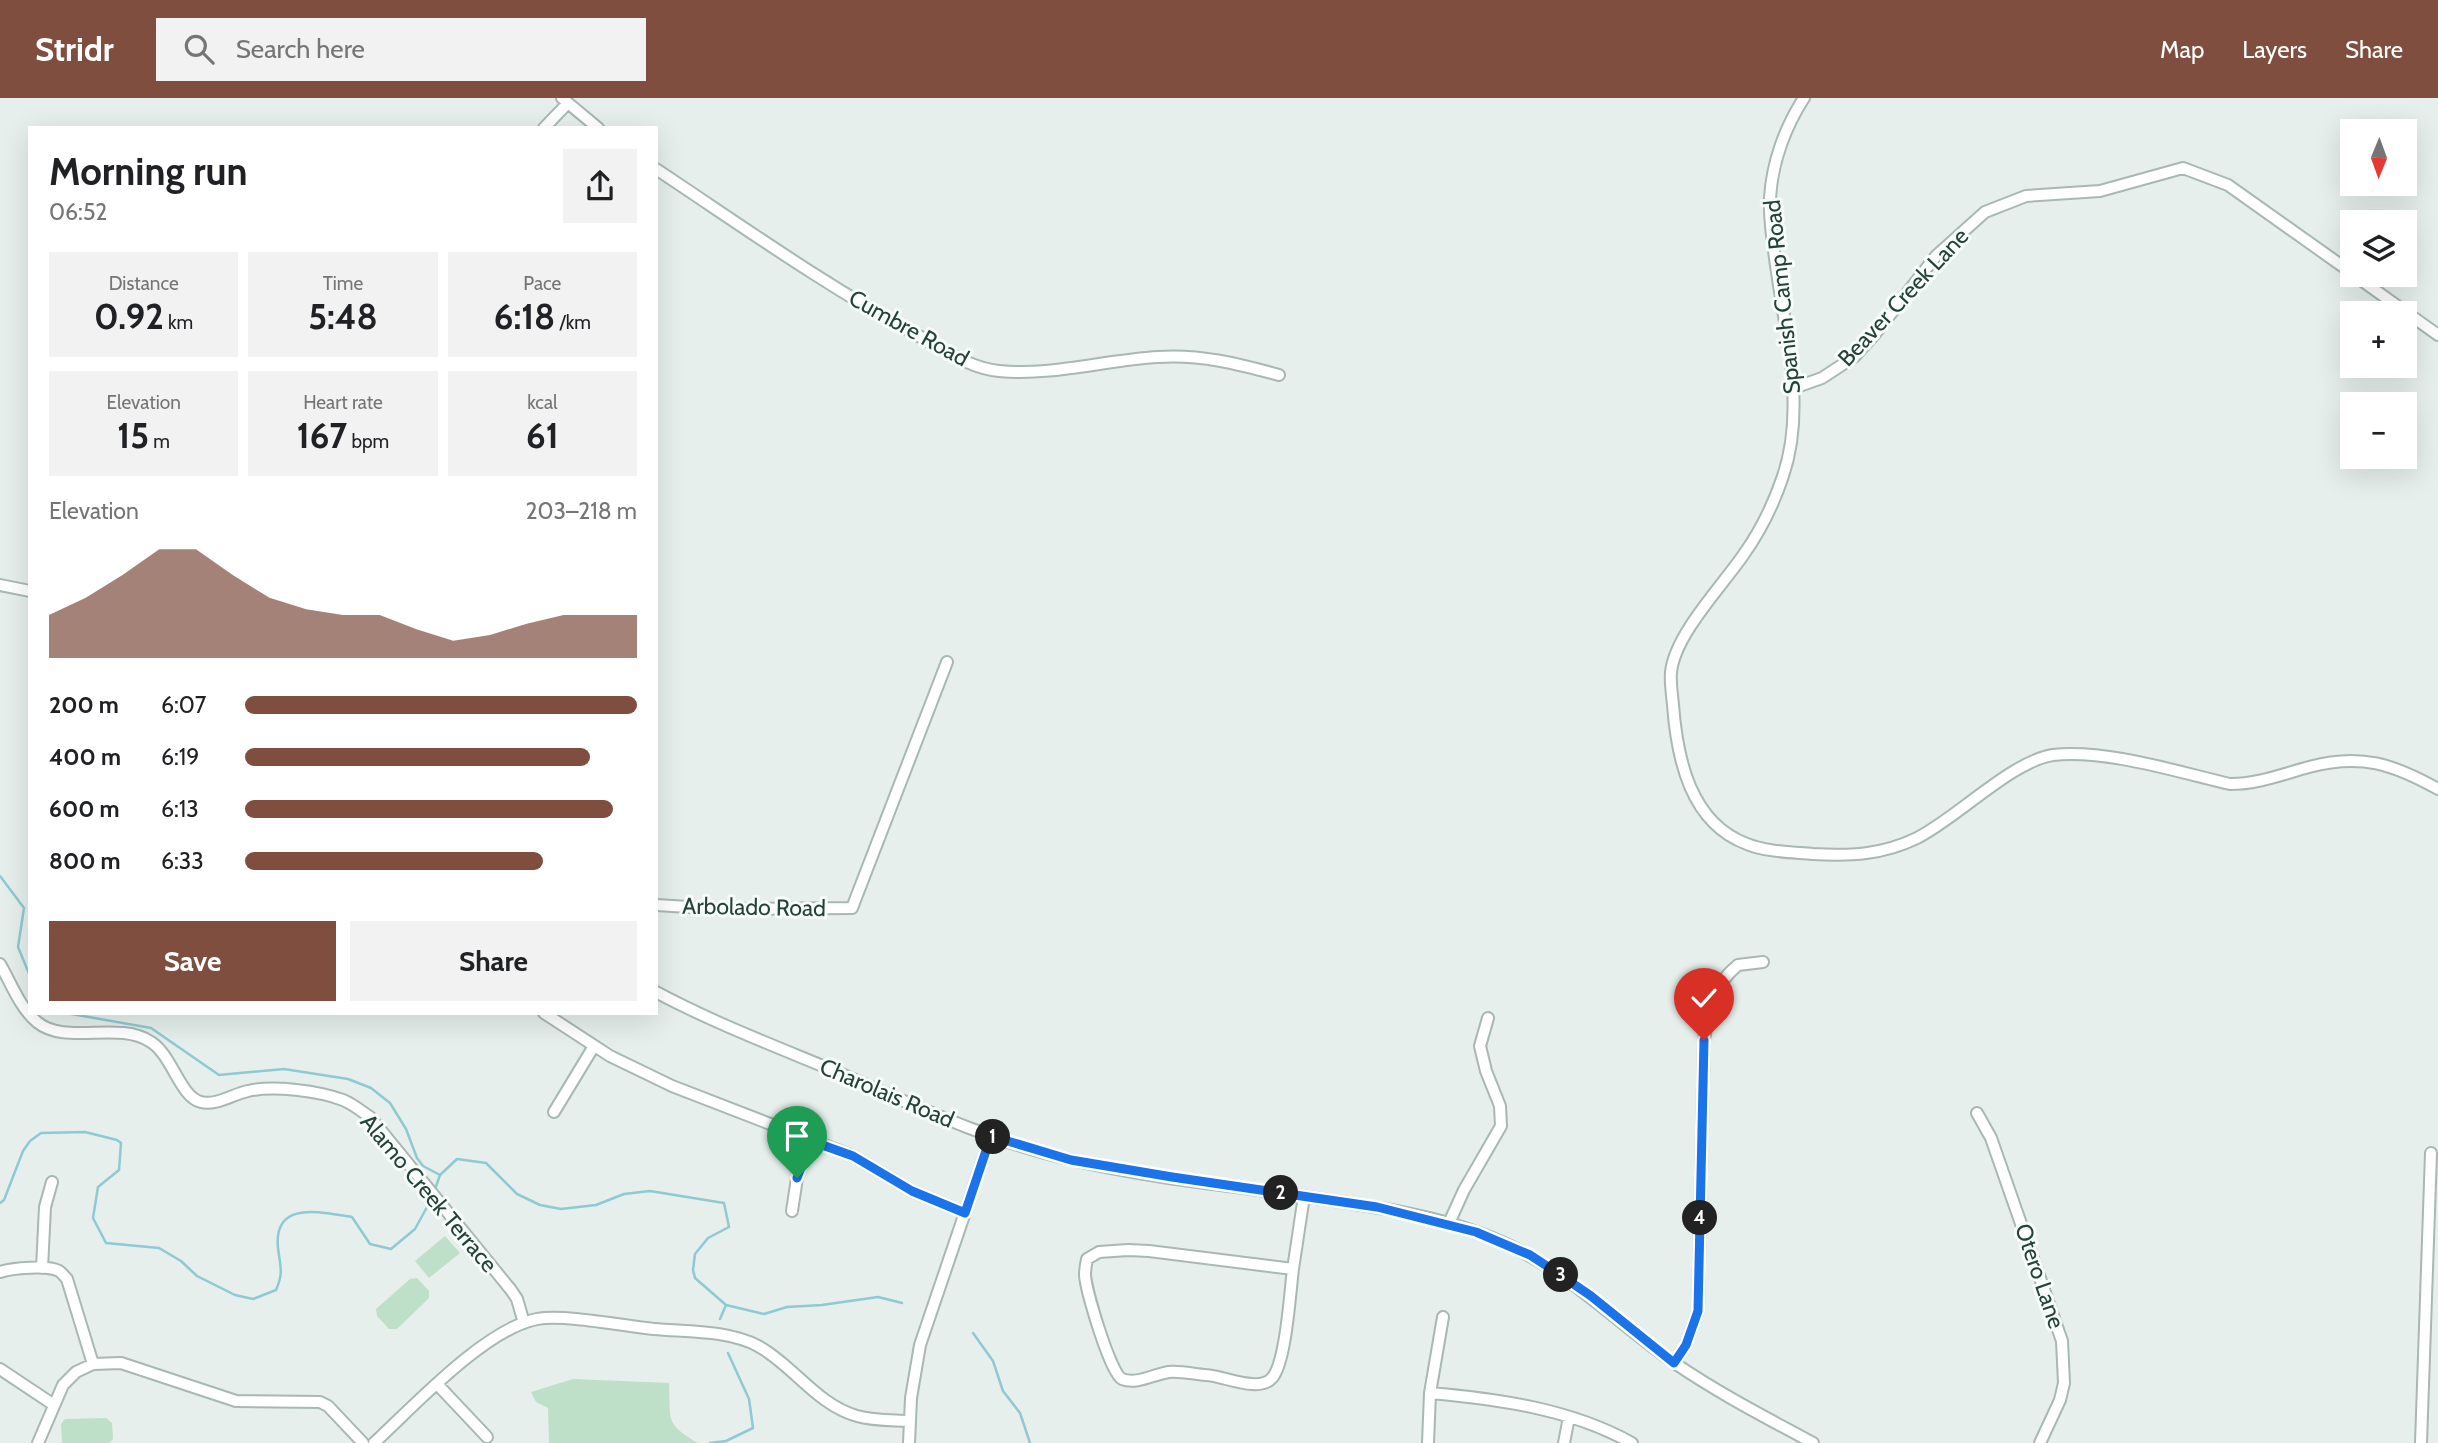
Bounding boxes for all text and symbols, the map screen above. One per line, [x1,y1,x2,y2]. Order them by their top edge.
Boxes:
search box [156,18,646,81]
text: Stridr [35,29,114,69]
icon: search [180,30,218,68]
text: Search here [236,33,365,65]
text: Map [2160,35,2204,64]
text: Layers [2242,35,2307,64]
text: Share [2345,35,2403,64]
north arrow [2340,119,2417,196]
map controls [2340,119,2417,469]
text: Morning run [49,148,248,195]
button: share [563,149,637,223]
text: 06:52 [49,198,107,226]
street label: Spanish Camp Road [1758,198,1806,396]
button: layers [2340,210,2417,287]
street label: Beaver Creek Lane [1832,222,1974,372]
text: Distance [109,272,179,295]
text: Time [323,272,363,295]
text: Pace [523,272,561,295]
street label: Cumbre Road [844,284,974,372]
text: 0.92 [94,295,164,338]
text: 5:48 [308,295,378,338]
text: 6:18 [494,295,555,338]
button: + [2340,301,2417,378]
text: km [164,311,193,334]
text: /km [555,311,591,334]
text: Elevation [107,391,181,414]
text: Heart rate [303,391,383,414]
text: kcal [527,391,557,414]
button: − [2340,392,2417,469]
text: 15 [117,414,149,457]
text: 167 [297,414,347,457]
text: 61 [526,414,559,457]
text: m [149,430,170,453]
text: bpm [347,430,389,453]
text: Elevation [49,497,139,525]
text: 203–218 m [525,497,637,525]
text: 200 m [49,691,119,719]
text: 6:07 [161,691,206,719]
text: 400 m [49,743,121,771]
text: 6:19 [161,743,199,771]
text: 600 m [49,795,120,823]
text: 6:13 [161,795,199,823]
text: 800 m [49,847,121,875]
text: 6:33 [161,847,204,875]
street label: Arbolado Road [682,892,826,922]
button: Save [49,921,336,1001]
button: Share [350,921,637,1001]
pin [1674,968,1734,1040]
icon: check [1685,979,1723,1017]
street label: Charolais Road [816,1052,958,1134]
pin [767,1106,827,1178]
street label: Alamo Creek Terrace [355,1108,504,1278]
icon: arrive [778,1117,816,1155]
pin: 1 [976,1119,1010,1154]
text: 1 [989,1125,996,1148]
pin: 2 [1264,1176,1298,1210]
text: 2 [1275,1181,1286,1204]
pin: 4 [1682,1200,1718,1236]
text: 4 [1694,1206,1705,1229]
street label: Otero Lane [2009,1220,2071,1332]
pin: 3 [1544,1258,1578,1292]
text: 3 [1555,1263,1566,1286]

